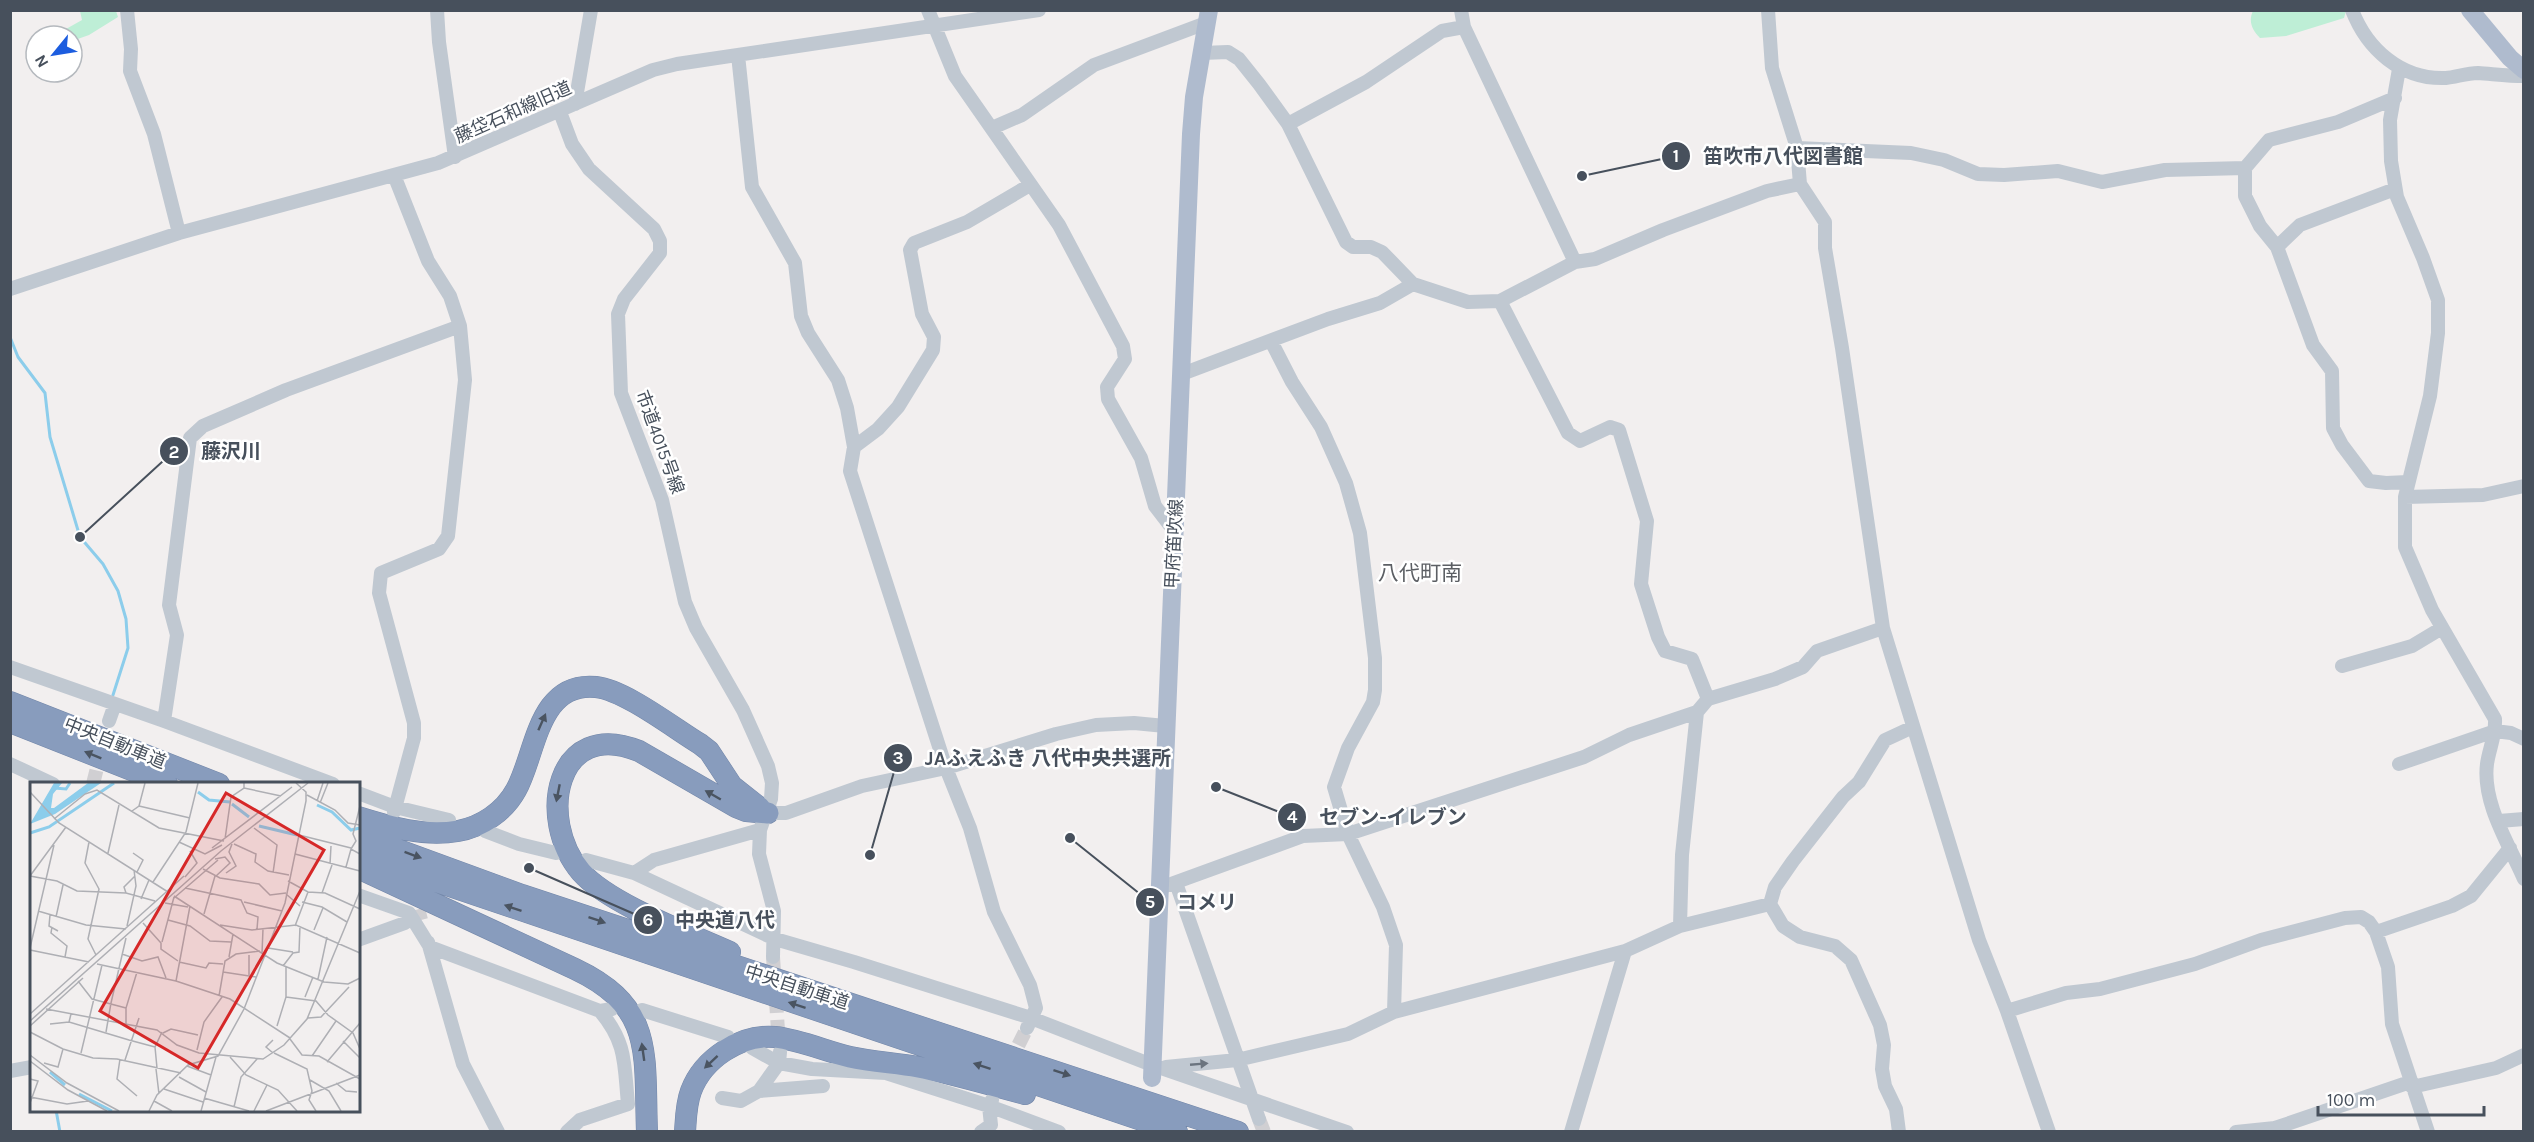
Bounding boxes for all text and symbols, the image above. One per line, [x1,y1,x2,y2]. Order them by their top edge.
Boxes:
north arrow [24,24,84,84]
text: N [30,52,53,71]
street label: 藤垈石和線旧道 [451,76,575,148]
callout: 笛吹市八代図書館 [1661,137,1875,175]
text: 1 [1673,145,1679,167]
text: 笛吹市八代図書館 [1703,145,1863,168]
street label: 市道4015号線 [631,387,689,497]
callout: 藤沢川 [159,432,273,470]
text: 藤沢川 [201,440,261,463]
text: 2 [169,441,179,463]
street label: 甲府笛吹線 [1161,498,1187,590]
district label: 八代町南 [1378,561,1462,585]
street label: 中央自動車道 [61,713,169,773]
one-way arrow [537,714,546,731]
callout: JAふえふき 八代中央共選所 [883,739,1183,777]
text: 3 [892,747,904,769]
text: JAふえふき 八代中央共選所 [925,747,1171,770]
one-way arrow [83,750,101,760]
inset map [30,782,360,1112]
one-way arrow [553,784,562,803]
one-way arrow [705,790,722,800]
callout: セブン-イレブン [1277,798,1478,836]
text: 4 [1287,806,1298,828]
text: セブン-イレブン [1319,806,1467,829]
one-way arrow [405,851,423,861]
callout: コメリ [1135,883,1249,921]
text: 5 [1145,891,1155,913]
text: コメリ [1177,891,1237,914]
callout: 中央道八代 [633,901,787,939]
one-way arrow [504,903,522,913]
text: 6 [643,909,654,931]
text: 中央道八代 [675,909,775,932]
one-way arrow [588,916,606,925]
street label: 中央自動車道 [742,960,852,1014]
one-way arrow [788,999,806,1009]
one-way arrow [638,1043,648,1062]
one-way arrow [704,1055,719,1069]
one-way arrow [1189,1059,1208,1069]
one-way arrow [973,1061,991,1071]
one-way arrow [1053,1069,1071,1079]
scale bar [2318,1079,2484,1117]
text: 100 m [2327,1089,2375,1111]

